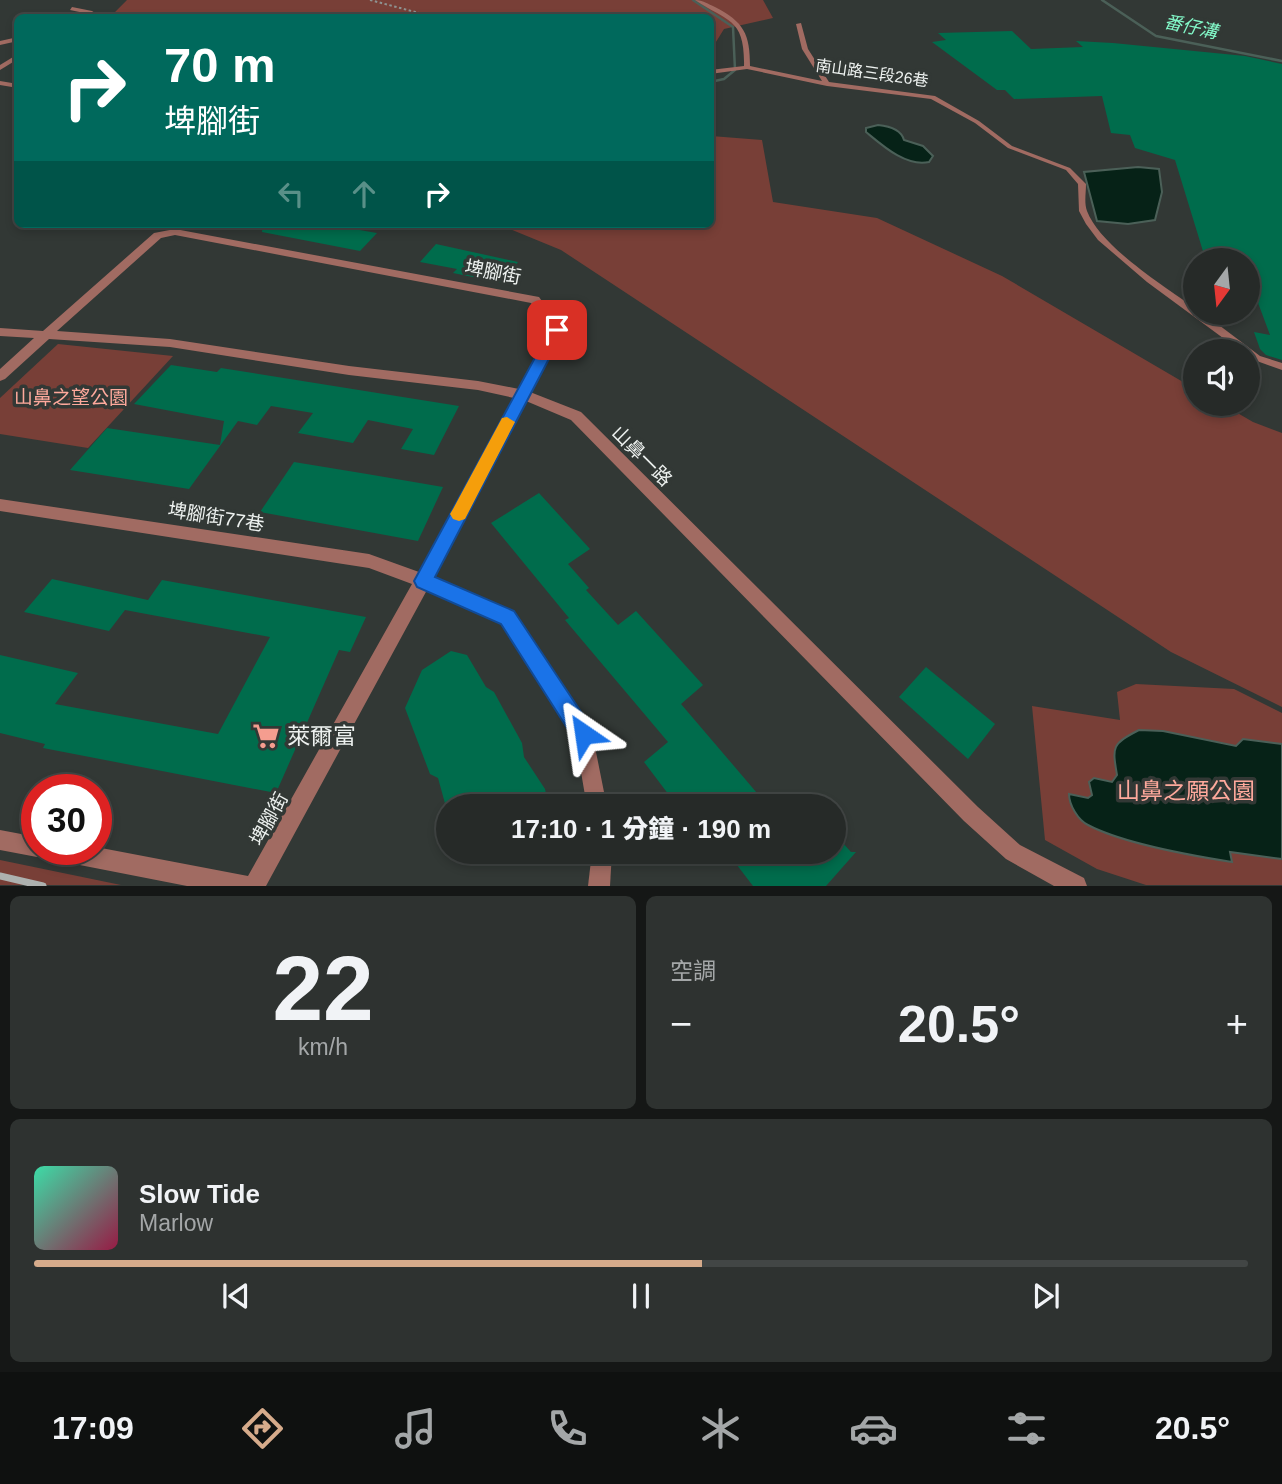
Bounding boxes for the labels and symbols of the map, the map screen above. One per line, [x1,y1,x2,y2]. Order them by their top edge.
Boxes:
water label: 番仔溝 [1163,12,1222,43]
street label: 南山路三段26巷 [814,57,930,89]
north arrow [1183,248,1260,326]
street label: 埤腳街 [463,256,523,288]
pin [527,300,587,360]
park label: 山鼻之望公園 [14,387,128,408]
street label: 山鼻一路 [608,422,676,490]
street label: 埤腳街77巷 [166,499,266,535]
position arrow [547,697,621,771]
supermarket icon: 萊爾富 [251,721,281,751]
place label: 萊爾富 [287,723,356,749]
speed limit sign: 30 [21,774,112,865]
park label: 山鼻之願公園 [1117,778,1255,804]
street label: 埤腳街 [246,789,292,849]

